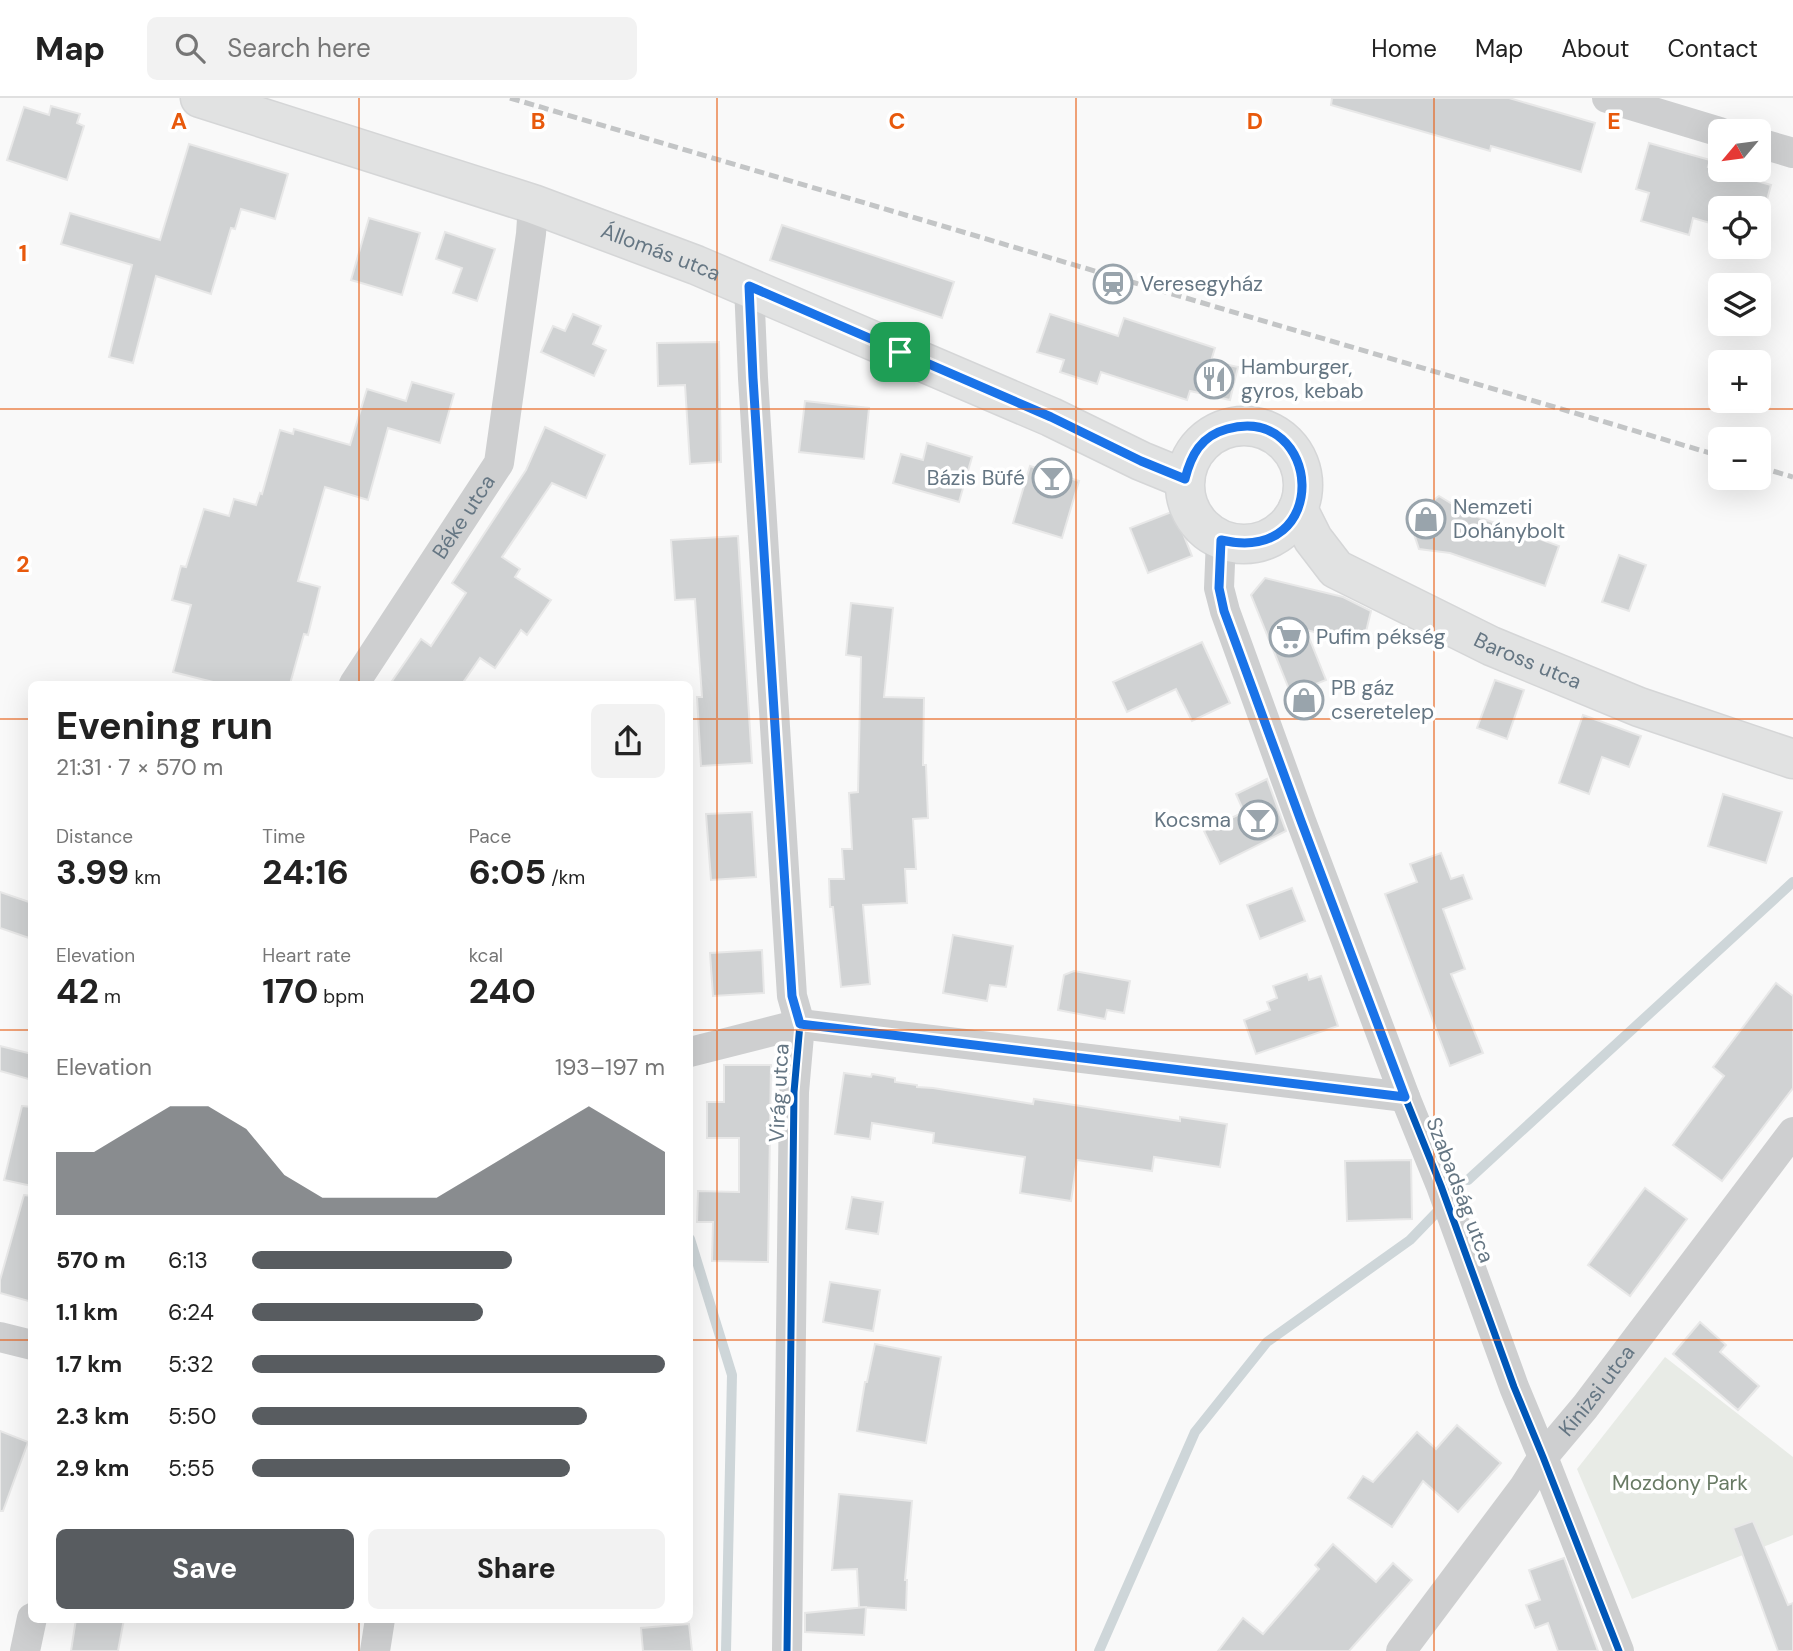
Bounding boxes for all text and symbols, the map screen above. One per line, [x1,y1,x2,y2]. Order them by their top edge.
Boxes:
search box [147,17,637,80]
text: Map [35,27,105,70]
icon: search [171,29,209,67]
text: Search here [227,31,371,65]
text: Home [1371,33,1437,64]
text: Map [1475,33,1523,64]
text: About [1561,33,1630,64]
text: Contact [1668,33,1758,64]
text: A [171,106,187,136]
text: B [531,106,545,136]
text: C [889,106,905,136]
text: D [1247,106,1263,136]
text: E [1607,106,1621,136]
north arrow [1708,119,1771,182]
map controls [1708,119,1771,490]
button: locate [1708,196,1771,259]
street label: Állomás utca [597,217,725,288]
text: 1 [19,238,27,268]
station icon: Veresegyház [1092,263,1134,305]
place label: Veresegyház [1140,270,1263,298]
button: layers [1708,273,1771,336]
pin [870,322,930,382]
icon: arrive [881,333,919,371]
button: + [1708,350,1771,413]
place label: Hamburger, gyros, kebab [1241,353,1364,405]
restaurant icon: Hamburger, gyros, kebab [1193,358,1235,400]
button: − [1708,427,1771,490]
bar icon: Bázis Büfé [1031,457,1073,499]
place label: Bázis Büfé [927,464,1025,492]
street label: Béke utca [426,469,502,564]
place label: Nemzeti Dohánybolt [1453,493,1565,545]
shop icon: Nemzeti Dohánybolt [1405,498,1447,540]
text: 2 [16,549,30,579]
supermarket icon: Pufim pékség [1268,616,1310,658]
place label: Pufim pékség [1316,623,1446,651]
street label: Baross utca [1469,626,1586,696]
place label: PB gáz cseretelep [1331,674,1434,726]
shop icon: PB gáz cseretelep [1283,679,1325,721]
text: Evening run [56,701,273,751]
button: share [591,704,665,778]
text: 21:31 · 7 × 570 m [56,752,223,782]
bar icon: Kocsma [1237,799,1279,841]
place label: Kocsma [1154,806,1231,834]
text: Distance [56,824,133,849]
text: Time [262,824,305,849]
text: Pace [469,824,511,849]
text: 3.99 [56,849,129,895]
text: 24:16 [262,849,349,895]
text: 6:05 [469,849,546,895]
text: km [129,865,161,890]
text: /km [546,865,585,890]
text: Elevation [56,943,135,968]
text: Heart rate [262,943,351,968]
text: kcal [469,943,503,968]
text: 42 [56,968,99,1014]
text: 170 [262,968,318,1014]
text: 240 [469,968,536,1014]
text: m [99,984,121,1009]
text: bpm [318,984,364,1009]
street label: Virág utca [762,1043,796,1143]
text: Elevation [56,1052,152,1082]
text: 193–197 m [555,1052,665,1082]
street label: Szabadság utca [1419,1113,1501,1267]
text: 570 m [56,1245,126,1275]
text: 6:13 [168,1245,208,1275]
text: 1.1 km [56,1297,118,1327]
text: 6:24 [168,1297,214,1327]
street label: Kinizsi utca [1552,1339,1641,1442]
text: 1.7 km [56,1349,122,1379]
text: 5:32 [168,1349,214,1379]
text: 2.3 km [56,1401,129,1431]
text: 5:50 [168,1401,216,1431]
text: 2.9 km [56,1453,129,1483]
text: 5:55 [168,1453,215,1483]
park label: Mozdony Park [1612,1469,1748,1497]
button: Save [56,1529,354,1609]
button: Share [368,1529,665,1609]

